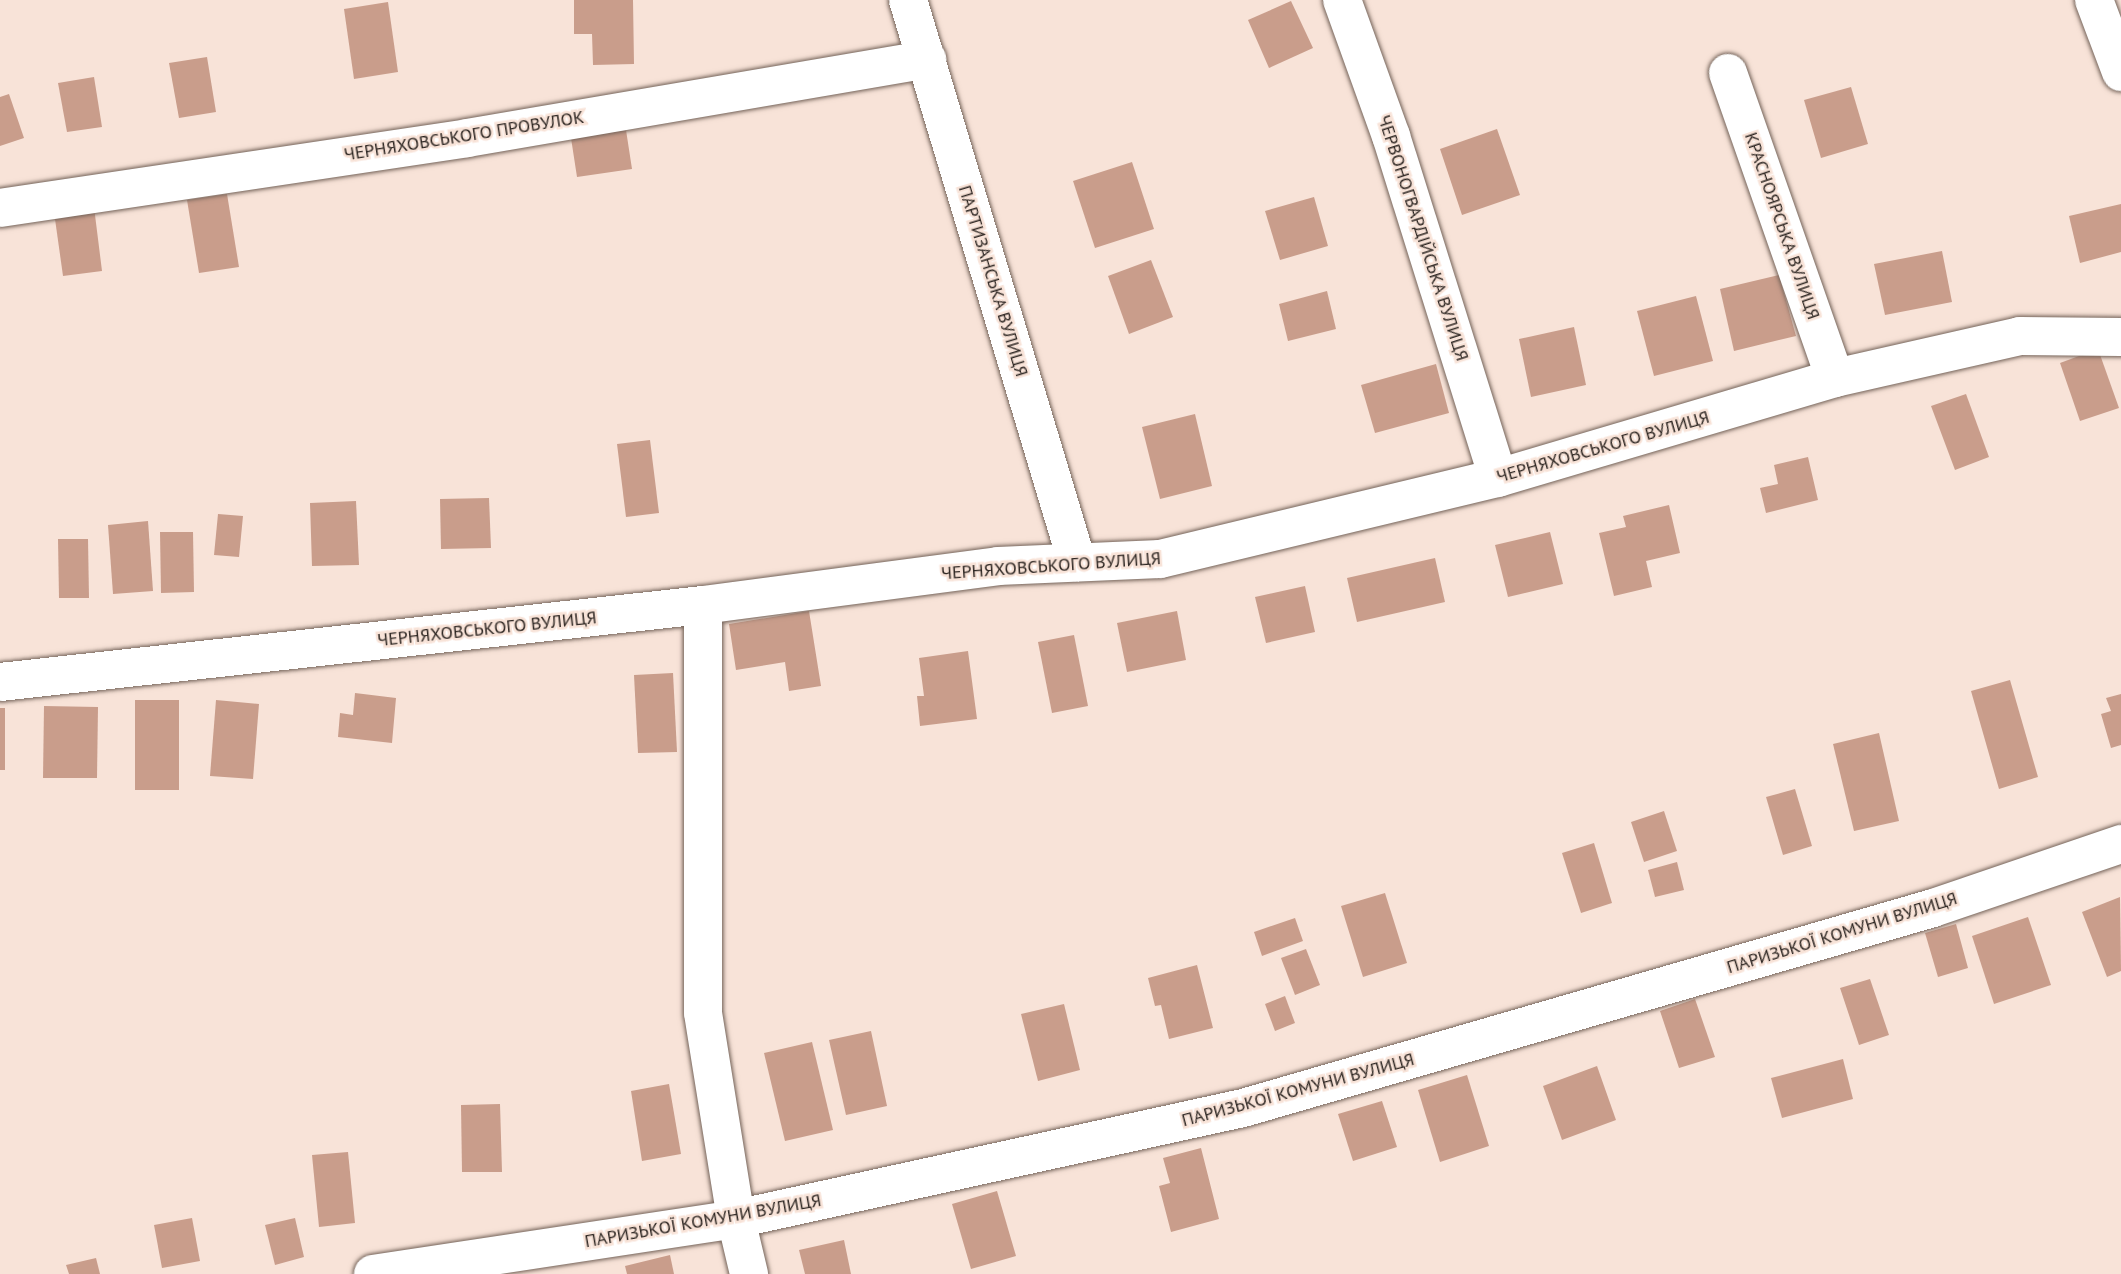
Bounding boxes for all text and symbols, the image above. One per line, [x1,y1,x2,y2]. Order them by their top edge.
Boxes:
street label: ЧЕРНЯХОВСЬКОГО ПРОВУЛОК [342,106,586,166]
street label: ЧЕРВОНОГВАРДІЙСЬКА ВУЛИЦЯ [1373,112,1473,364]
street label: КРАСНОЯРСЬКА ВУЛИЦЯ [1740,129,1824,323]
street label: ПАРТИЗАНСЬКА ВУЛИЦЯ [954,183,1032,379]
street label: ЧЕРНЯХОВСЬКОГО ВУЛИЦЯ [1494,406,1712,488]
street label: ЧЕРНЯХОВСЬКОГО ВУЛИЦЯ [940,548,1162,584]
street label: ЧЕРНЯХОВСЬКОГО ВУЛИЦЯ [376,607,598,651]
street label: ПАРИЗЬКОЇ КОМУНИ ВУЛИЦЯ [1724,888,1960,978]
street label: ПАРИЗЬКОЇ КОМУНИ ВУЛИЦЯ [1179,1049,1417,1131]
street label: ПАРИЗЬКОЇ КОМУНИ ВУЛИЦЯ [583,1190,823,1252]

